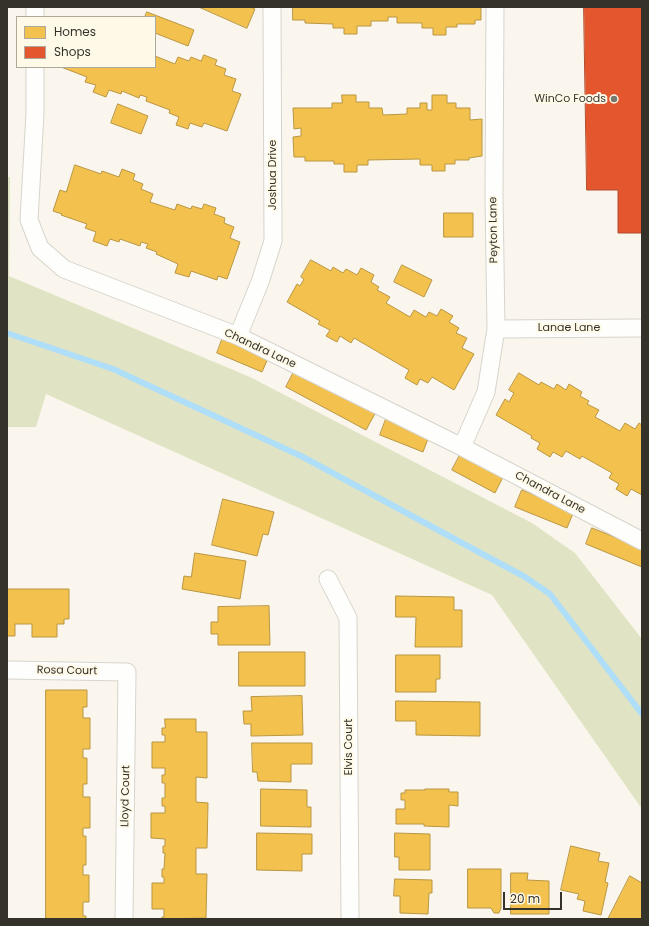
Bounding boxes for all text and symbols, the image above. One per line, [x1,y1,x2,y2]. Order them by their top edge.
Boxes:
legend [16,16,156,68]
text: Homes [54,23,96,40]
text: Shops [54,43,91,60]
place label: WinCo Foods [534,92,606,106]
marker: WinCo Foods [609,94,619,104]
street label: Joshua Drive [266,140,280,210]
street label: Peyton Lane [487,197,501,263]
street label: Lanae Lane [538,321,600,335]
street label: Chandra Lane [222,327,298,371]
street label: Chandra Lane [512,469,588,517]
street label: Rosa Court [37,664,97,678]
street label: Elvis Court [342,719,356,775]
street label: Lloyd Court [119,765,133,827]
scale bar [505,884,564,910]
text: 20 m [510,890,540,907]

